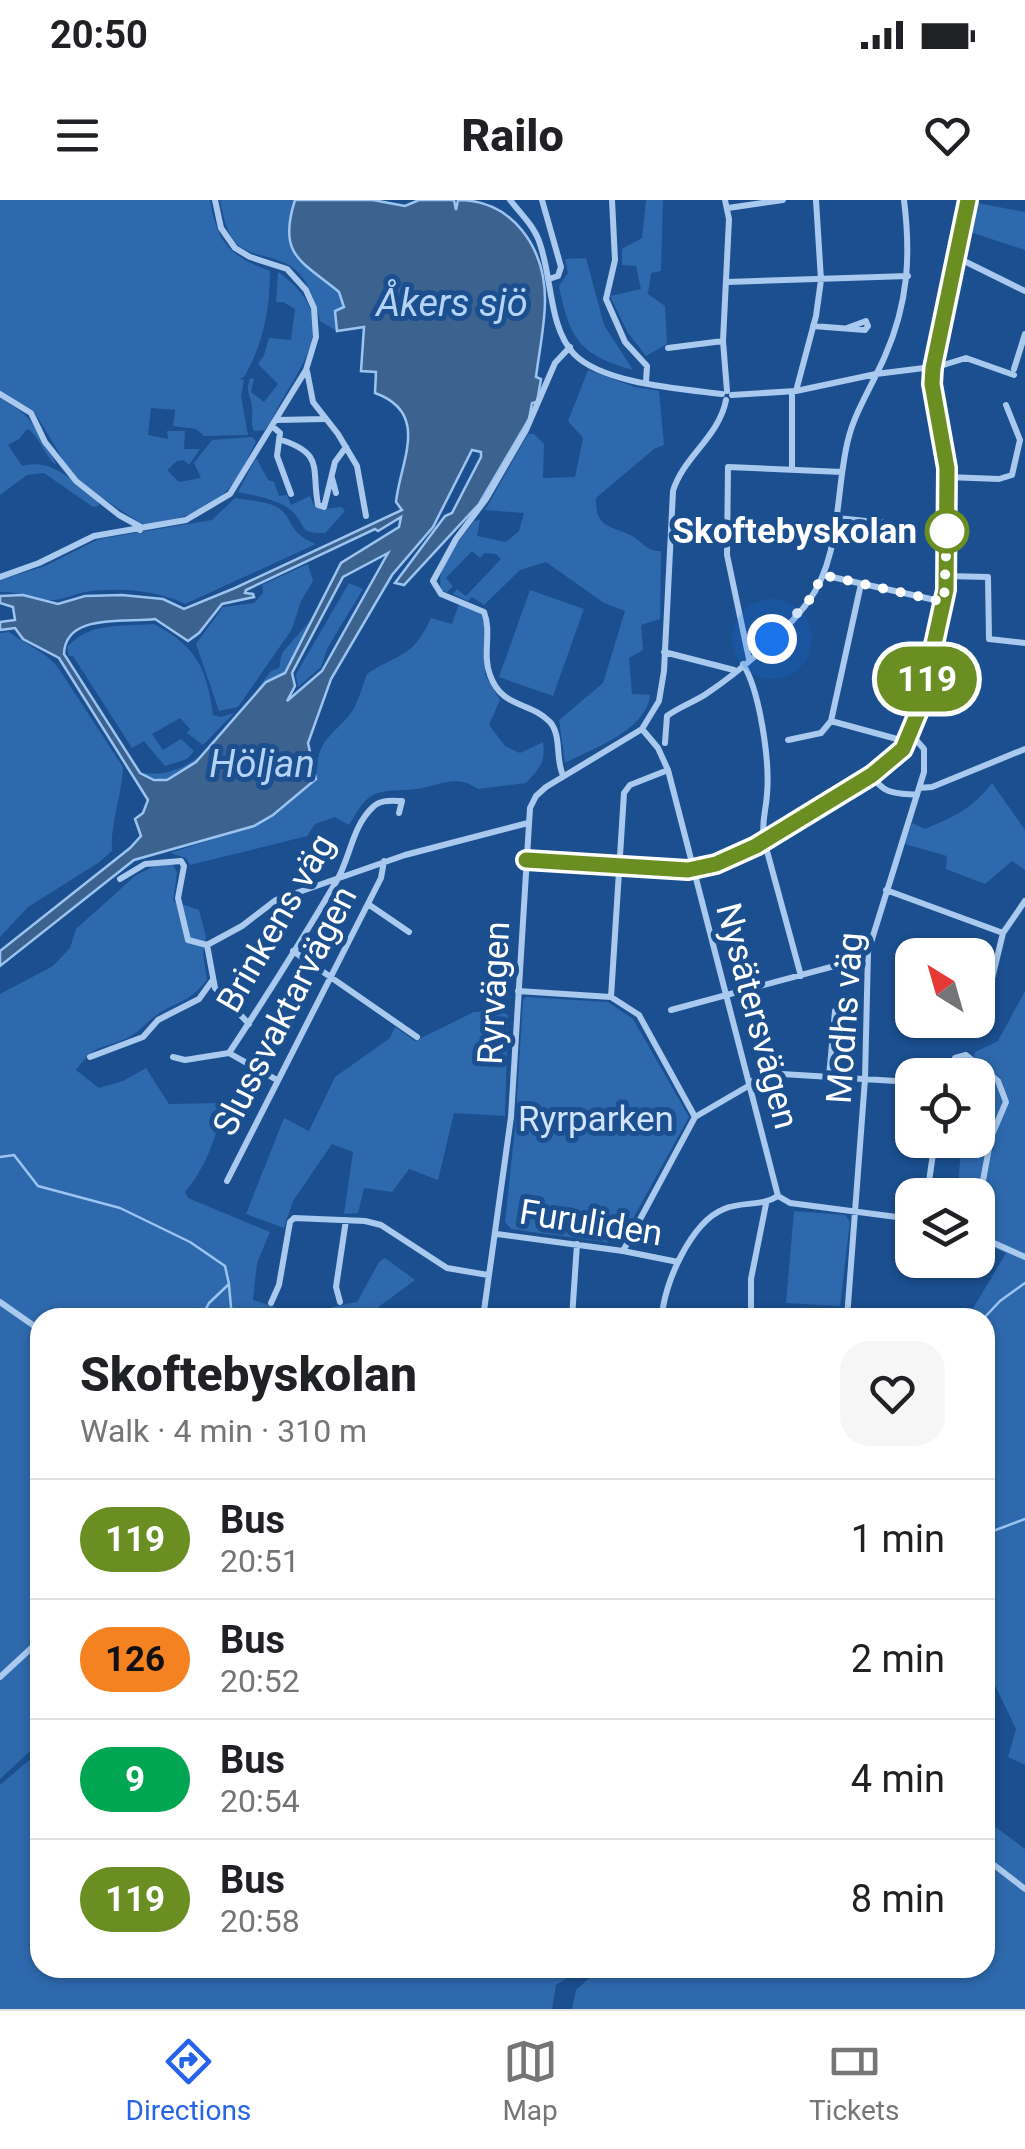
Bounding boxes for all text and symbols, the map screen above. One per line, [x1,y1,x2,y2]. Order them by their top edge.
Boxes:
text: 20:50 [50,13,148,57]
icon: menu [50,108,105,163]
icon: heart [920,108,975,163]
text: Railo [461,109,564,162]
water label: Åkers sjö [374,279,528,325]
marker: Skoftebyskolan [926,510,968,552]
place label: Skoftebyskolan [673,511,917,552]
your location [747,614,797,664]
line badge: 119 [870,646,984,712]
text: 119 [897,659,957,700]
water label: Höljan [209,742,315,786]
street label: Brinkens väg [209,827,343,1019]
street label: Slussvaktarvägen [205,880,365,1142]
street label: Nysätersvägen [707,899,807,1133]
street label: Ryrvägen [470,920,518,1066]
street label: Modhs väg [819,931,871,1105]
north arrow [895,938,995,1038]
map controls [895,938,995,1278]
button: locate [895,1058,995,1158]
park label: Ryrparken [518,1099,674,1140]
button: layers [895,1178,995,1278]
street label: Furuliden [517,1191,665,1255]
button: heart [840,1341,945,1446]
text: Skoftebyskolan [80,1346,417,1403]
text: Walk · 4 min · 310 m [80,1412,367,1450]
text: Bus [220,1498,285,1542]
text: 1 min [851,1517,945,1561]
text: 119 [105,1519,165,1560]
text: 20:51 [220,1542,300,1580]
text: Bus [220,1618,285,1662]
text: 2 min [851,1637,945,1681]
text: 126 [105,1639,165,1680]
text: 20:52 [220,1662,300,1700]
text: Bus [220,1738,285,1782]
text: 4 min [851,1757,945,1801]
text: 9 [125,1759,145,1800]
text: 20:54 [220,1782,300,1820]
text: Bus [220,1858,285,1902]
text: 8 min [851,1877,945,1921]
text: 119 [105,1879,165,1920]
text: 20:58 [220,1902,300,1940]
tab: Directions [126,2034,251,2127]
tab: Map [502,2034,558,2127]
tab: Tickets [809,2034,899,2127]

